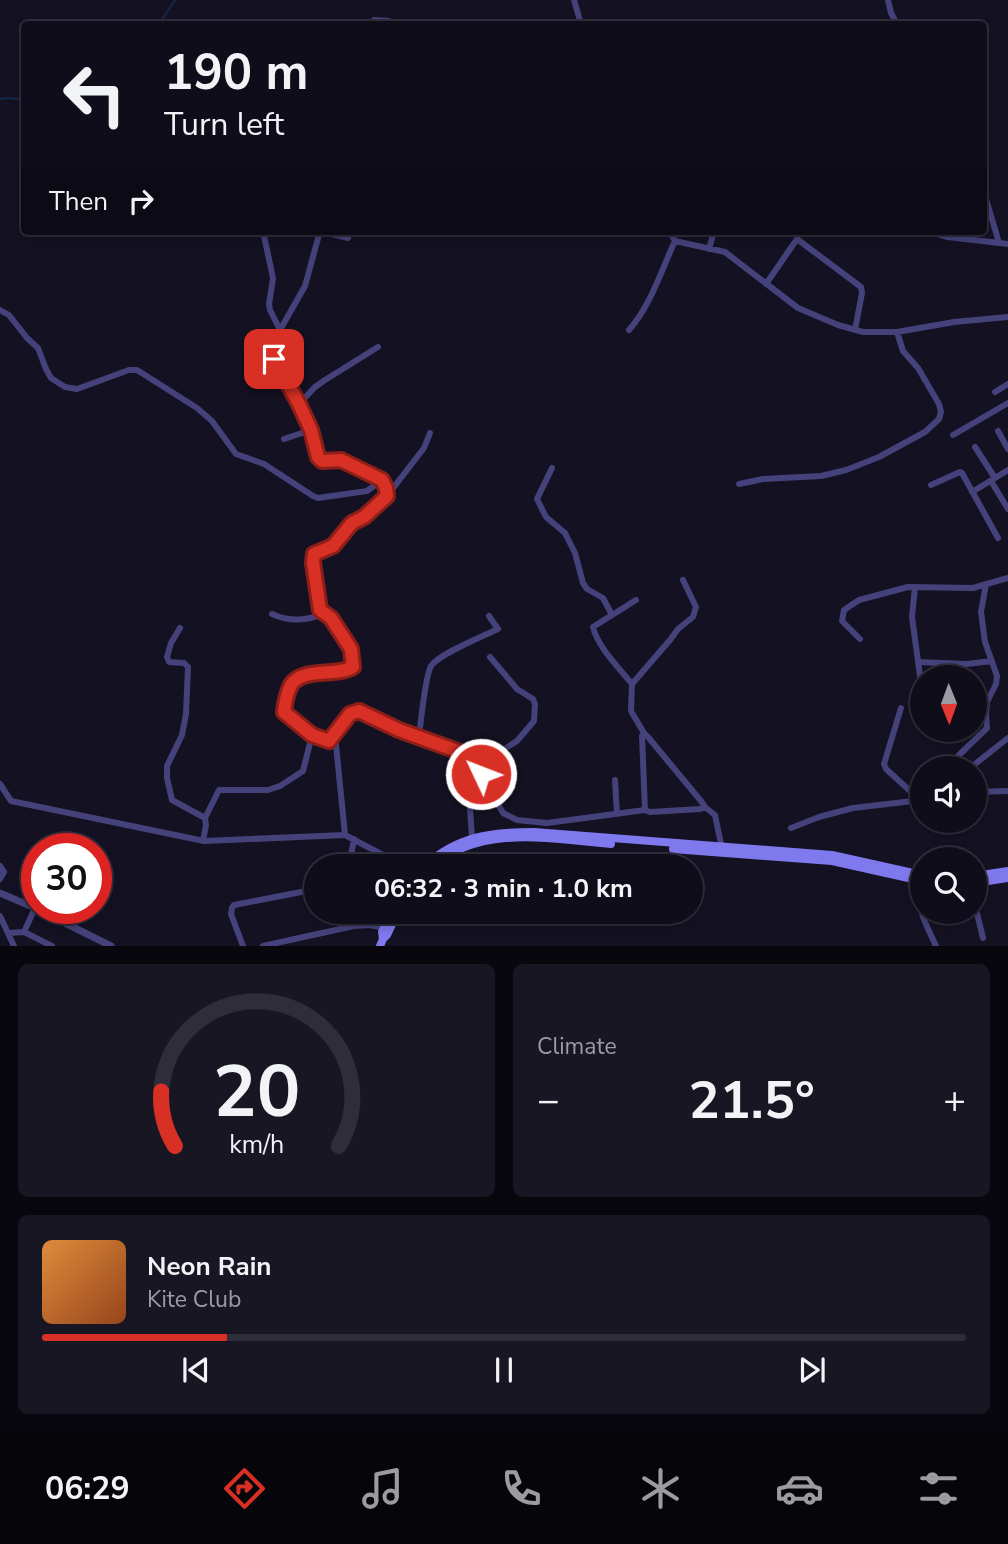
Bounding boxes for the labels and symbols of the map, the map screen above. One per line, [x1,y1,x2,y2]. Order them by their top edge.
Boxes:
pin [244,329,304,389]
north arrow [910,665,987,742]
position arrow [444,737,518,811]
speed limit sign: 30 [21,833,112,924]

